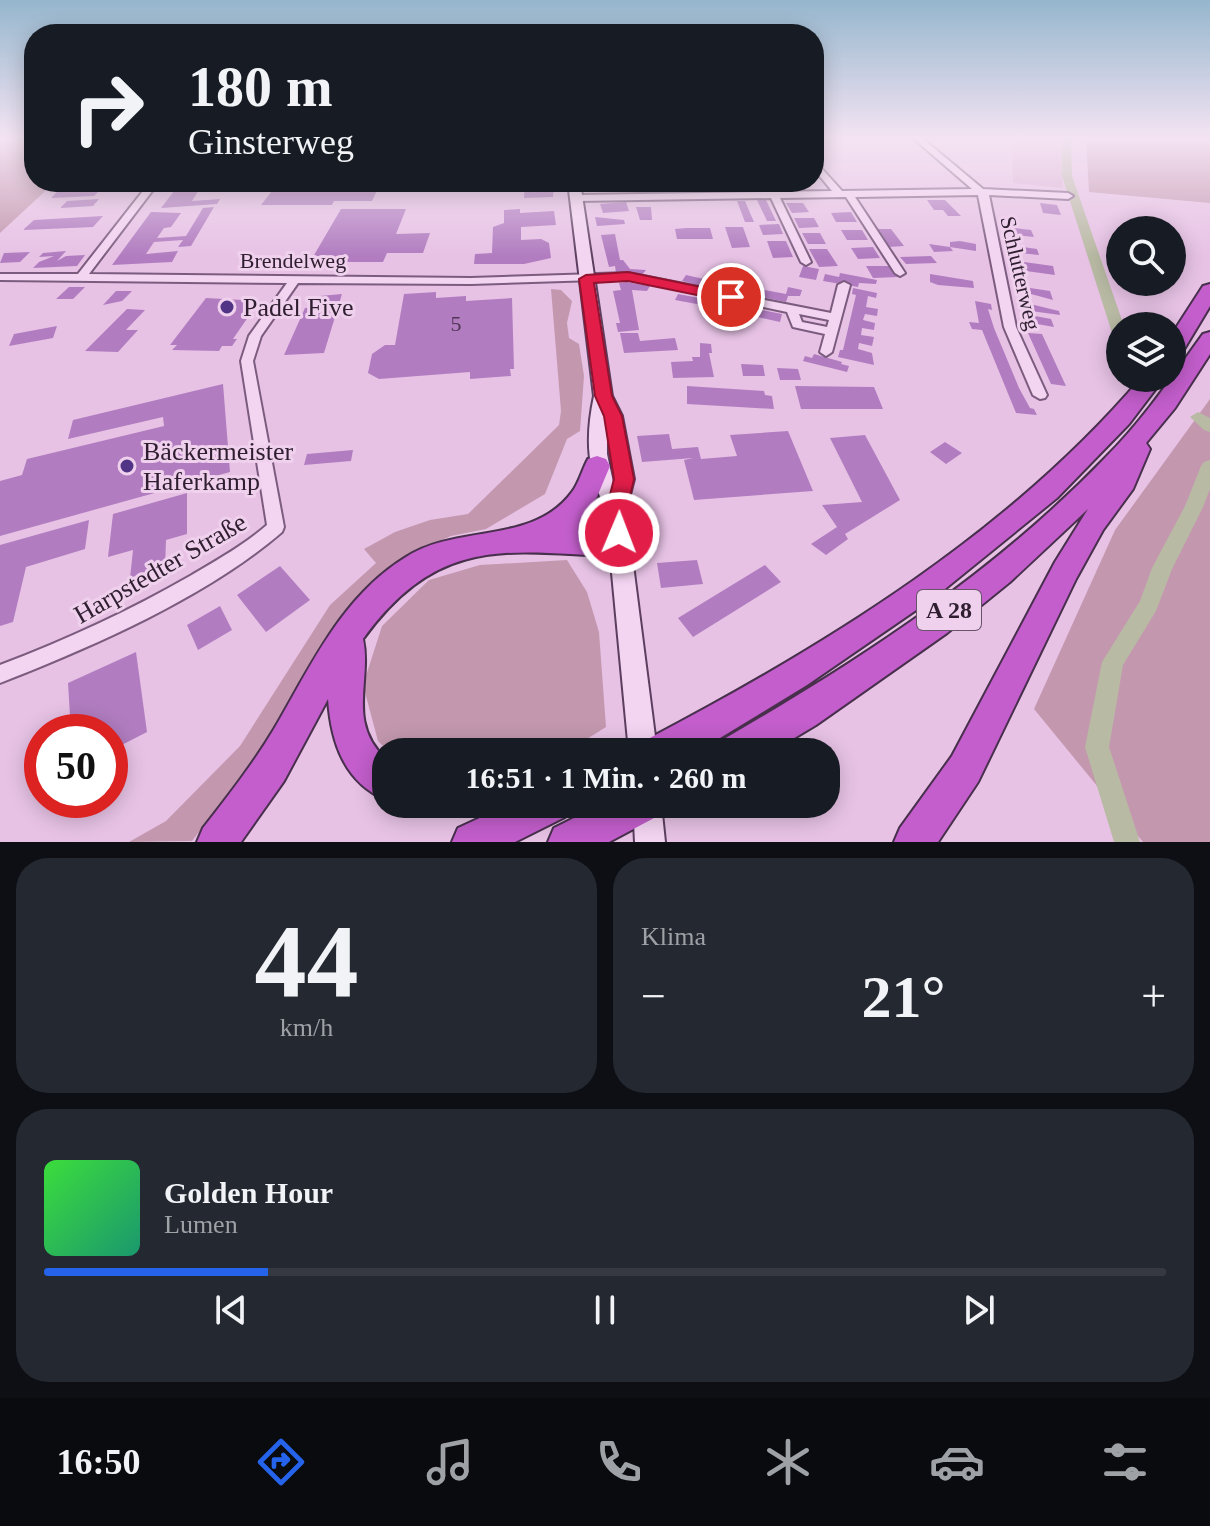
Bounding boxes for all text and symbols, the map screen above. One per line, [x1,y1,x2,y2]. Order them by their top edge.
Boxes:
icon: right [56,56,160,160]
text: 180 m [188,56,333,118]
text: Ginsterweg [188,122,354,162]
street label: Schlutterweg [995,214,1046,332]
map controls [1106,216,1186,392]
button: search [1106,216,1186,296]
street label: Brendelweg [240,248,346,273]
pin [697,263,765,331]
icon: arrive [709,275,753,319]
place label: Padel Five [243,293,354,322]
marker: Padel Five [218,298,236,316]
house number: 5 [451,311,462,336]
button: layers [1106,312,1186,392]
place label: Bäckermeister Haferkamp [143,437,293,496]
marker: Bäckermeister Haferkamp [118,457,136,475]
position arrow [577,491,661,575]
street label: Harpstedter Straße [69,507,252,630]
road number: A 28 [917,590,981,630]
speed limit sign: 50 [24,714,128,818]
text: 16:51 · 1 Min. · 260 m [466,761,746,794]
text: 44 [255,903,359,1018]
text: Klima [641,922,706,951]
text: 21° [862,964,946,1030]
text: − [641,972,666,1021]
text: + [1141,972,1166,1021]
text: km/h [280,1013,333,1042]
text: Golden Hour [164,1176,333,1209]
text: Lumen [164,1210,238,1239]
icon: previous [209,1288,253,1332]
icon: pause [583,1288,627,1332]
icon: next [957,1288,1001,1332]
icon: directions [253,1434,309,1490]
icon: music [422,1434,478,1490]
icon: phone [591,1434,647,1490]
icon: climate [760,1434,816,1490]
icon: car [929,1434,985,1490]
icon: filters [1097,1434,1153,1490]
text: 16:50 [56,1442,140,1482]

